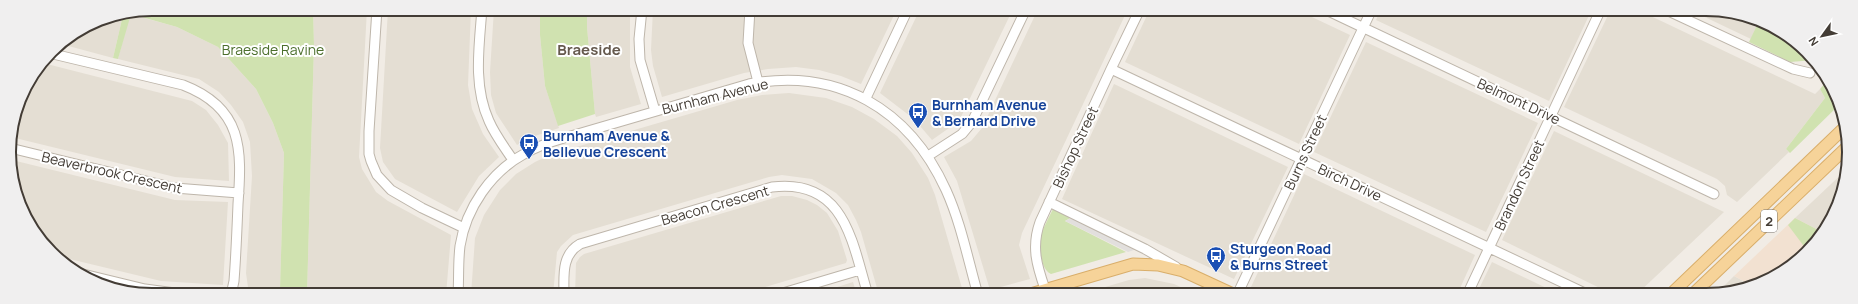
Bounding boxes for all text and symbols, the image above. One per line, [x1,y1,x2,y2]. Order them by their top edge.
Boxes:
north arrow [1802,16,1842,56]
text: N [1805,34,1822,49]
district label: Braeside [557,39,621,60]
park label: Braeside Ravine [222,40,324,59]
street label: Belmont Drive [1474,73,1564,129]
street label: Burnham Avenue [660,74,770,118]
place label: Burnham Avenue & Bernard Drive [932,95,1047,130]
bus stop icon: Burnham Avenue & Bernard Drive [907,101,929,129]
street label: Bishop Street [1048,103,1102,191]
street label: Burns Street [1279,111,1331,193]
place label: Burnham Avenue & Bellevue Crescent [543,126,670,161]
bus stop icon: Burnham Avenue & Bellevue Crescent [518,132,540,160]
street label: Brandon Street [1490,136,1549,234]
street label: Beaverbrook Crescent [40,147,184,197]
street label: Birch Drive [1315,159,1385,205]
street label: Beacon Crescent [659,180,771,229]
road number: 2 [1761,210,1777,232]
place label: Sturgeon Road & Burns Street [1230,239,1331,274]
bus stop icon: Sturgeon Road & Burns Street [1205,245,1227,273]

